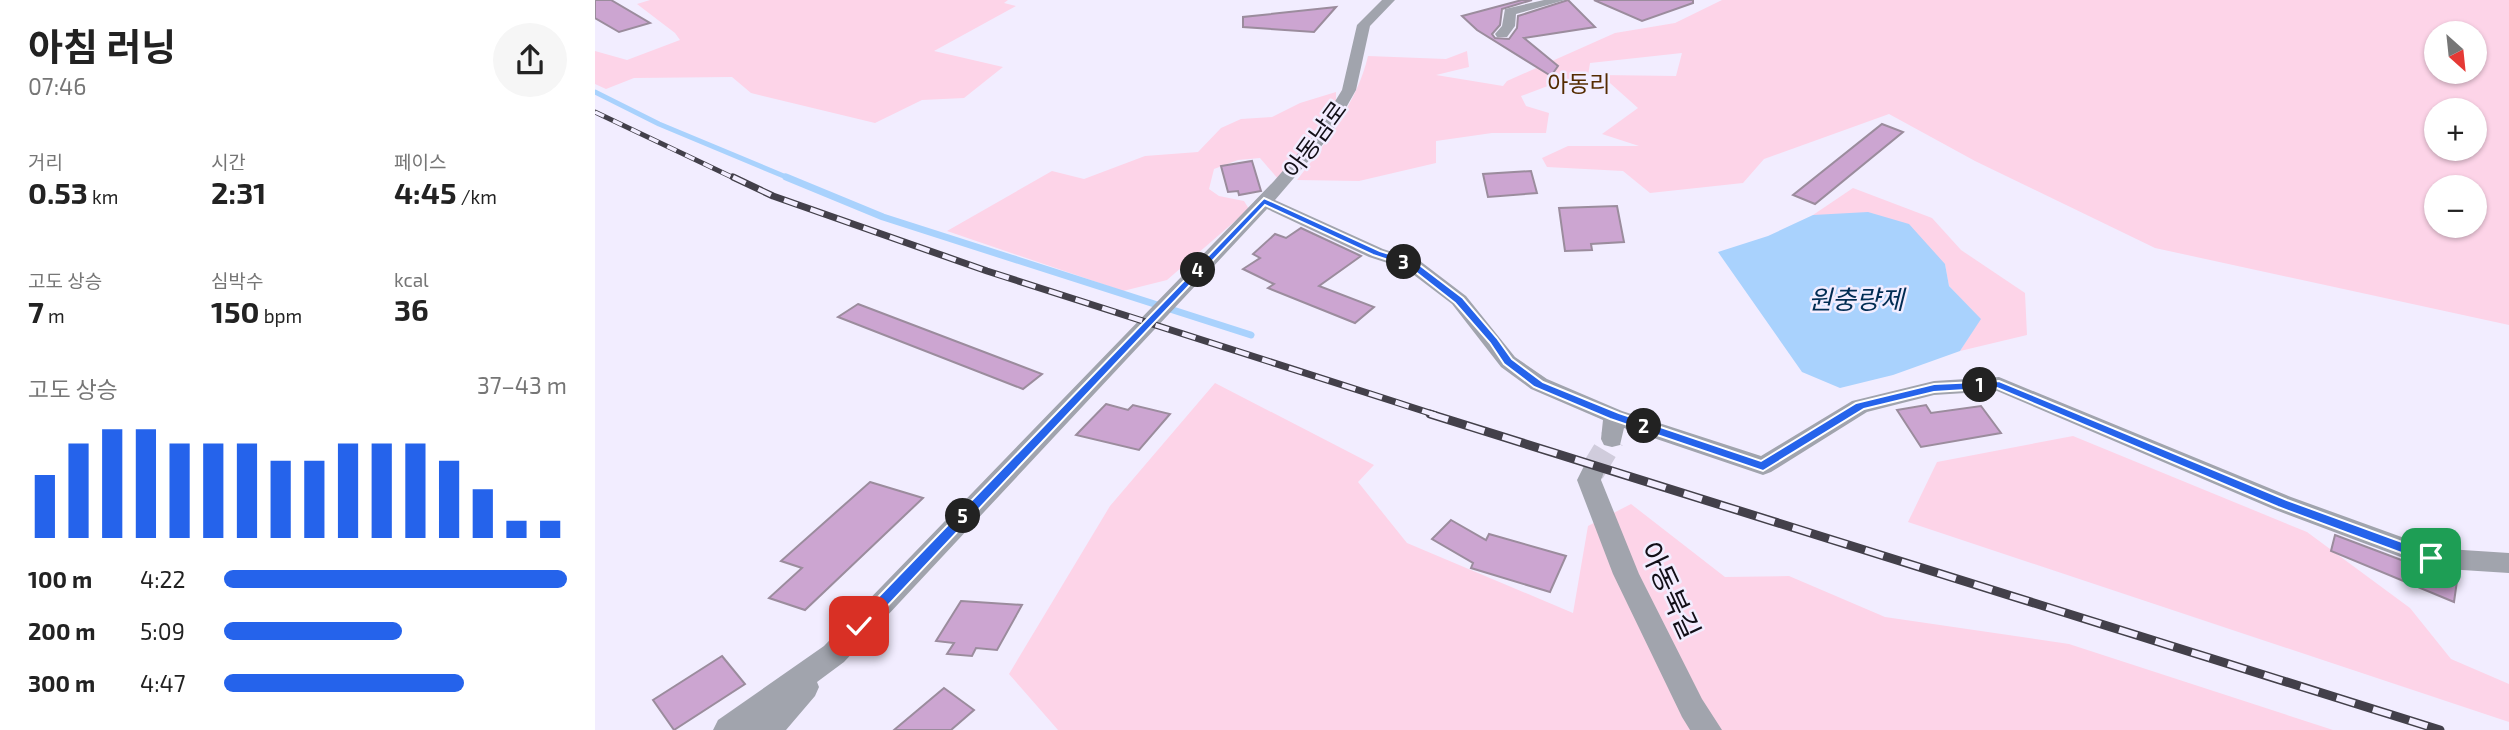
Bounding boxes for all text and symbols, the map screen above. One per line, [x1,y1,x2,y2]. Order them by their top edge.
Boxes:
north arrow [2424,21,2487,84]
map controls [2424,21,2487,238]
text: 아침 러닝 [28,23,176,69]
button: share [493,23,567,97]
district label: 아동리 [1547,69,1611,97]
text: 07:46 [28,72,86,100]
street label: 아동남로 [1276,95,1352,183]
button: + [2424,98,2487,161]
text: 거리 [28,150,63,173]
text: 시간 [211,150,246,173]
text: 페이스 [394,150,446,173]
text: 0.53 [28,174,88,210]
text: 2:31 [211,174,266,210]
text: 4:45 [394,174,457,210]
button: − [2424,175,2487,238]
text: km [88,185,118,208]
text: /km [457,185,497,208]
pin: 3 [1387,244,1421,280]
text: 3 [1398,250,1409,273]
pin: 4 [1181,252,1215,288]
text: 4 [1191,258,1204,281]
text: kcal [394,268,429,291]
text: 고도 상승 [28,269,102,292]
text: 심박수 [211,269,263,292]
water label: 원충량제 [1808,283,1907,314]
text: 36 [394,291,429,327]
text: 7 [28,293,44,329]
text: 150 [211,293,259,329]
text: m [44,304,65,327]
text: bpm [259,304,302,327]
pin: 1 [1963,368,1997,402]
text: 37–43 m [477,371,567,399]
text: 1 [1975,373,1984,396]
text: 고도 상승 [28,375,118,403]
pin: 2 [1627,408,1661,444]
text: 2 [1638,414,1649,437]
pin: 5 [945,498,981,534]
text: 5 [957,504,968,527]
pin [2401,528,2461,588]
street label: 아동북길 [1634,536,1708,644]
icon: arrive [2412,539,2450,577]
text: 100 m [28,565,92,593]
text: 4:22 [140,565,185,593]
pin [829,596,889,656]
icon: check [840,607,878,645]
text: 200 m [28,617,96,645]
text: 5:09 [140,617,185,645]
text: 300 m [28,669,95,697]
text: 4:47 [140,669,186,697]

